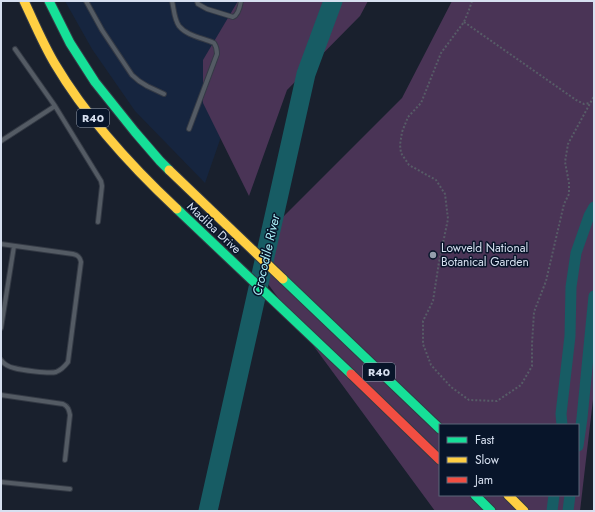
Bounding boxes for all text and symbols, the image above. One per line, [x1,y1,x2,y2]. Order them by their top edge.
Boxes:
road number: R40 [77,109,109,127]
street label: Madiba Drive [183,198,245,258]
water label: Crocodile River [247,212,285,298]
place label: Lowveld National Botanical Garden [441,239,529,271]
marker: Lowveld National Botanical Garden [428,250,438,260]
road number: R40 [363,363,395,381]
legend [439,424,579,496]
text: Fast [475,431,494,449]
text: Slow [475,451,500,469]
text: Jam [473,471,493,489]

